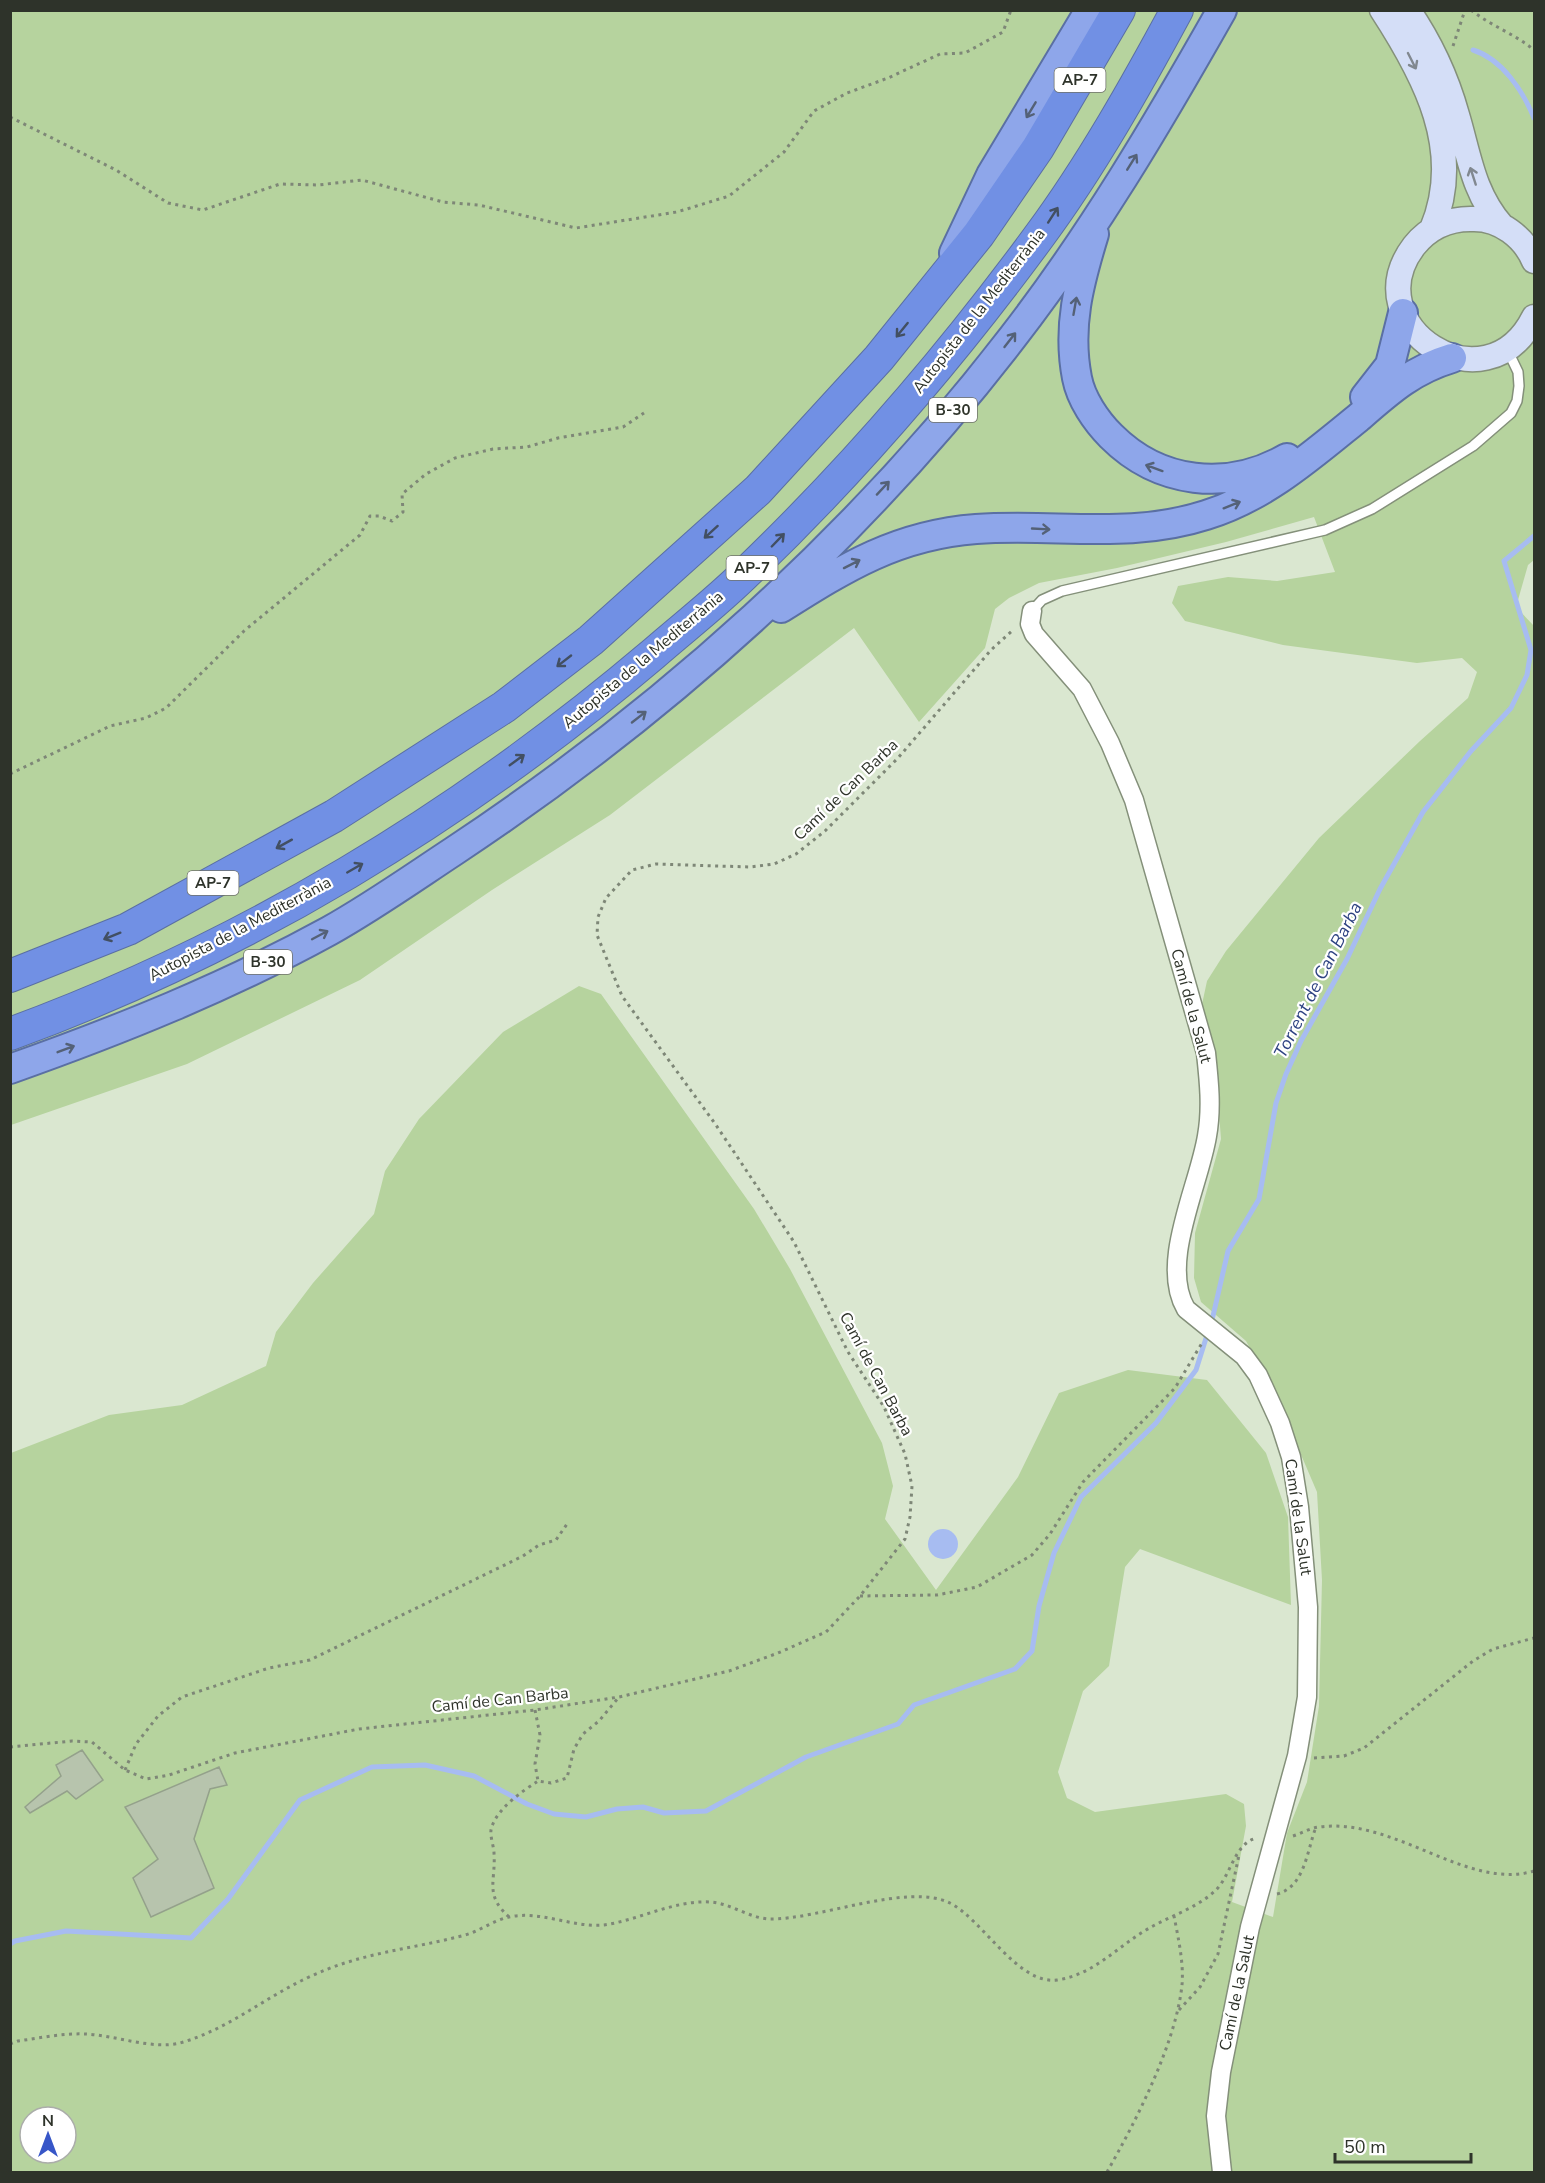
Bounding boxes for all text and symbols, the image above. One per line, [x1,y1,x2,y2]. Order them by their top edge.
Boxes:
one-way arrow [1407,51,1418,69]
road number: AP-7 [1054,68,1106,92]
one-way arrow [1025,101,1037,118]
one-way arrow [1126,154,1138,171]
one-way arrow [1467,167,1478,186]
one-way arrow [1047,208,1059,224]
street label: Autopista de la Mediterrània [908,224,1050,398]
one-way arrow [1070,297,1081,317]
one-way arrow [896,321,909,337]
one-way arrow [1004,332,1017,348]
road number: B-30 [929,398,977,422]
one-way arrow [1145,461,1164,472]
one-way arrow [876,480,890,495]
one-way arrow [1223,499,1241,510]
one-way arrow [1031,524,1051,535]
one-way arrow [704,525,719,539]
one-way arrow [771,533,786,548]
road number: AP-7 [726,556,777,580]
one-way arrow [843,558,860,570]
street label: Autopista de la Mediterrània [558,586,728,734]
one-way arrow [556,654,572,667]
one-way arrow [631,710,647,723]
street label: Camí de Can Barba [789,734,903,846]
one-way arrow [508,754,524,766]
one-way arrow [276,838,293,850]
one-way arrow [346,862,363,874]
street label: Autopista de la Mediterrània [145,871,335,987]
road number: AP-7 [188,871,238,895]
water label: Torrent de Can Barba [1268,898,1368,1062]
one-way arrow [311,929,328,941]
one-way arrow [103,931,122,942]
street label: Camí de la Salut [1165,946,1217,1066]
road number: B-30 [244,950,292,974]
one-way arrow [56,1043,74,1054]
street label: Camí de Can Barba [834,1308,918,1440]
street label: Camí de la Salut [1279,1457,1317,1577]
street label: Camí de Can Barba [430,1682,570,1718]
street label: Camí de la Salut [1214,1933,1260,2053]
north arrow [18,2105,78,2165]
text: N [42,2110,54,2132]
scale bar [1335,2126,1472,2164]
text: 50 m [1344,2135,1386,2159]

